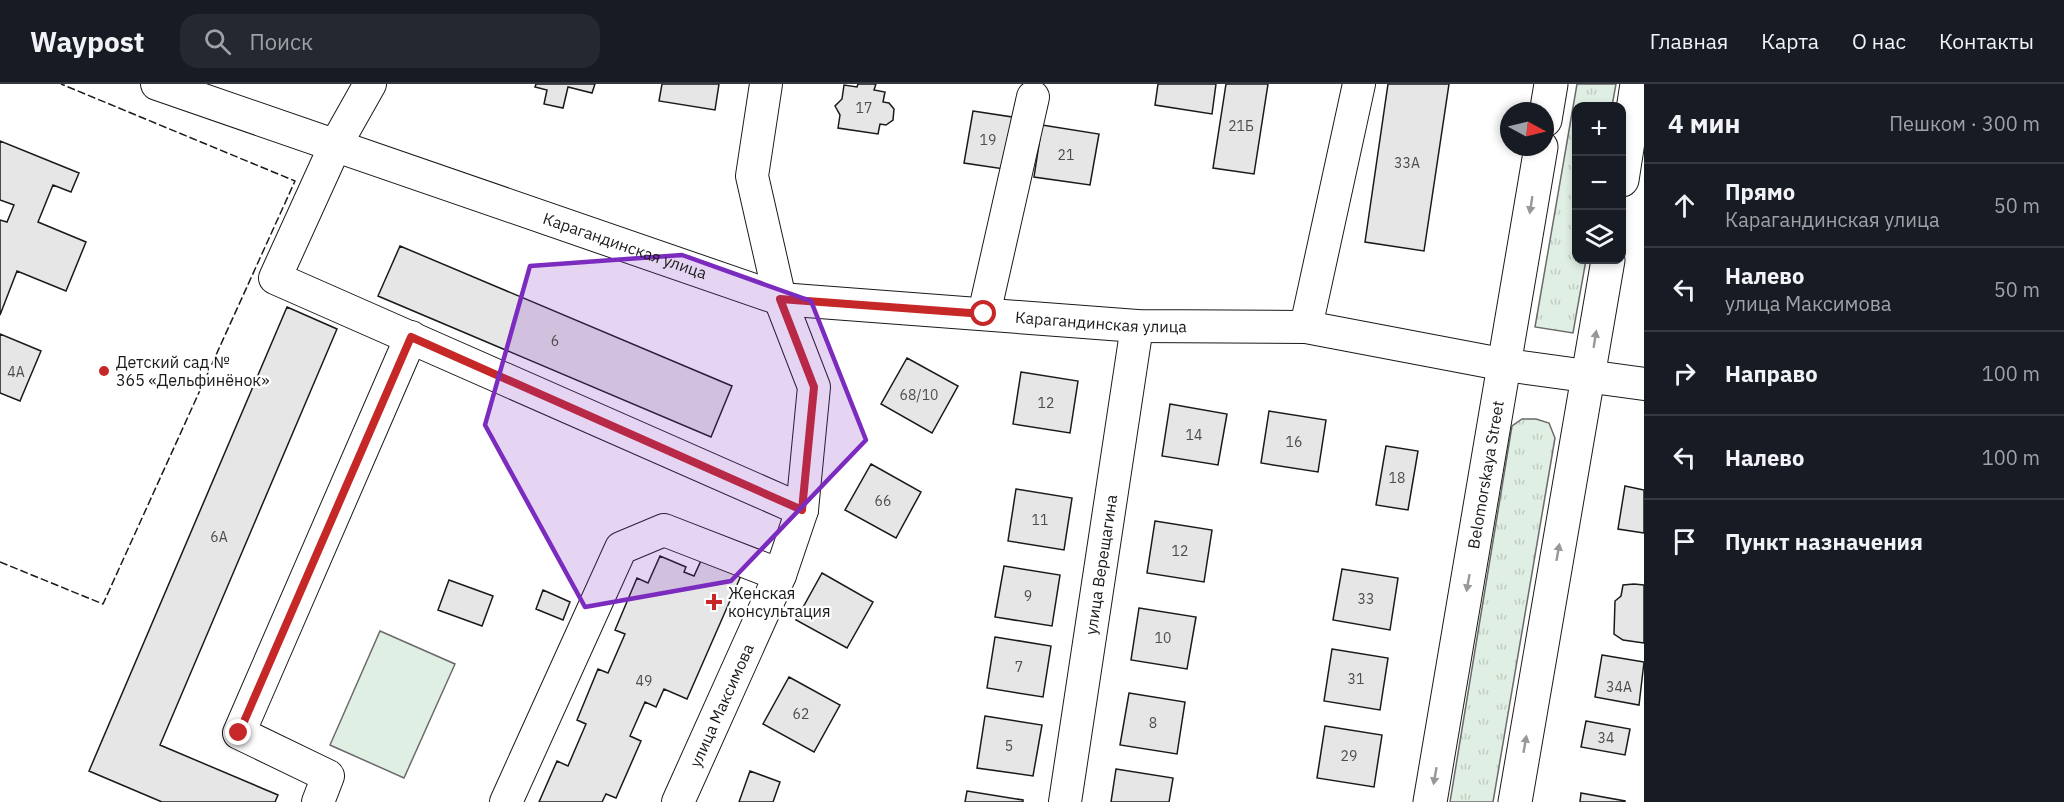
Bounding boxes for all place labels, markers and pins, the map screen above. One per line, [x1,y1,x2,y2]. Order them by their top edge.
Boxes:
place label: Детский сад № 365 «Дельфинёнок» [116,352,269,390]
marker: Детский сад № 365 «Дельфинёнок» [97,364,111,378]
place label: Женская консультация [728,583,831,621]
marker: Женская консультация [705,593,723,611]

